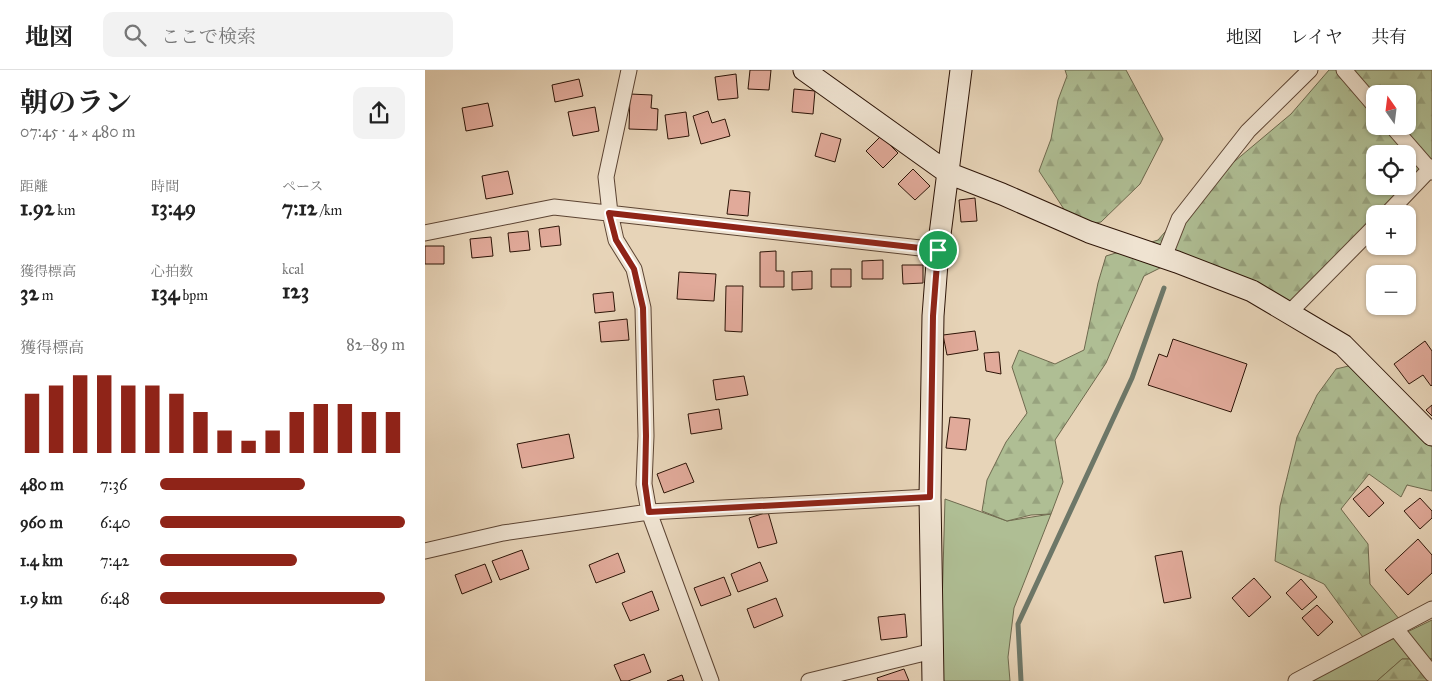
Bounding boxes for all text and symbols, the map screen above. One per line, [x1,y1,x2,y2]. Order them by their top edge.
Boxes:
search box [103,12,453,57]
icon: search [121,21,149,49]
text: 地図 [25,22,73,52]
text: ここで検索 [161,25,256,48]
text: 地図 [1226,26,1262,48]
text: レイヤ [1290,26,1343,48]
text: 共有 [1371,26,1407,48]
text: 朝のラン [20,85,132,120]
north arrow [1366,85,1416,135]
map controls [1366,85,1416,315]
button: share [353,87,405,139]
text: 07:45 · 4 × 480 m [20,122,135,141]
button: locate [1366,145,1416,195]
text: 距離 [20,178,48,195]
text: 時間 [151,178,179,195]
text: ペース [282,178,323,195]
text: 1.92 [20,195,54,221]
text: 13:49 [151,195,196,221]
text: 7:12 [282,195,317,221]
text: km [54,202,76,219]
text: /km [317,202,342,219]
button: + [1366,205,1416,255]
pin [917,229,959,271]
icon: arrive [924,236,952,264]
text: kcal [282,261,304,278]
text: 獲得標高 [20,263,76,280]
text: 心拍数 [151,263,193,280]
button: − [1366,265,1416,315]
text: 123 [282,278,309,304]
text: 32 [20,280,39,306]
text: 134 [151,280,179,306]
text: m [39,287,54,304]
text: bpm [179,287,208,304]
text: 82–89 m [346,335,405,354]
text: 獲得標高 [20,338,84,357]
text: 480 m [20,475,64,494]
text: 7:36 [100,475,127,494]
text: 960 m [20,513,63,532]
text: 6:40 [100,513,130,532]
text: 1.4 km [20,551,63,570]
text: 7:42 [100,551,129,570]
text: 1.9 km [20,589,63,608]
text: 6:48 [100,589,130,608]

